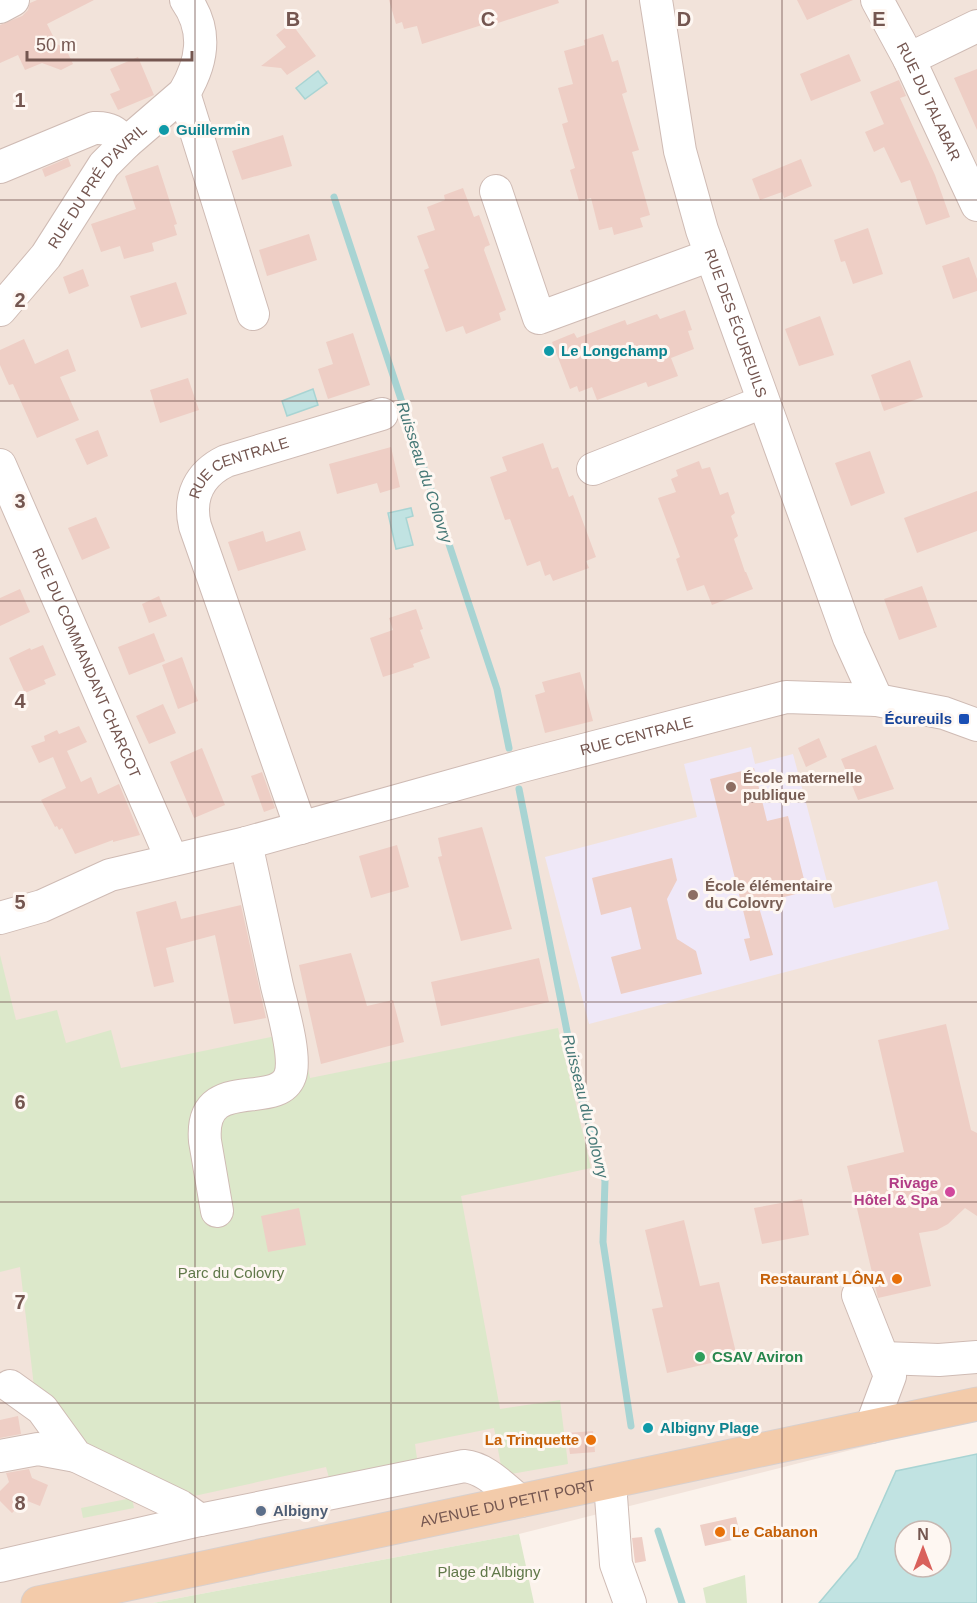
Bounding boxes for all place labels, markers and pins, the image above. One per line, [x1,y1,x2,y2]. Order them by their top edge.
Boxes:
place label: Guillermin [176,121,250,138]
marker: Guillermin [157,123,171,137]
place label: Le Longchamp [561,342,668,359]
marker: Le Longchamp [542,344,556,358]
place label: Écureuils [884,710,952,727]
marker: Écureuils [957,712,971,726]
place label: École maternelle publique [743,769,862,803]
marker: École maternelle publique [724,780,738,794]
place label: École élémentaire du Colovry [705,877,833,911]
marker: École élémentaire du Colovry [686,888,700,902]
place label: Rivage Hôtel & Spa [854,1174,939,1208]
marker: Rivage Hôtel & Spa [943,1185,957,1199]
place label: Restaurant LÔNA [760,1270,885,1287]
marker: Restaurant LÔNA [890,1272,904,1286]
place label: CSAV Aviron [712,1348,803,1365]
marker: CSAV Aviron [693,1350,707,1364]
place label: Albigny Plage [660,1419,759,1436]
marker: Albigny Plage [641,1421,655,1435]
place label: La Trinquette [485,1431,579,1448]
marker: La Trinquette [584,1433,598,1447]
place label: Albigny [273,1502,329,1519]
marker: Albigny [254,1504,268,1518]
place label: Le Cabanon [732,1523,818,1540]
marker: Le Cabanon [713,1525,727,1539]

